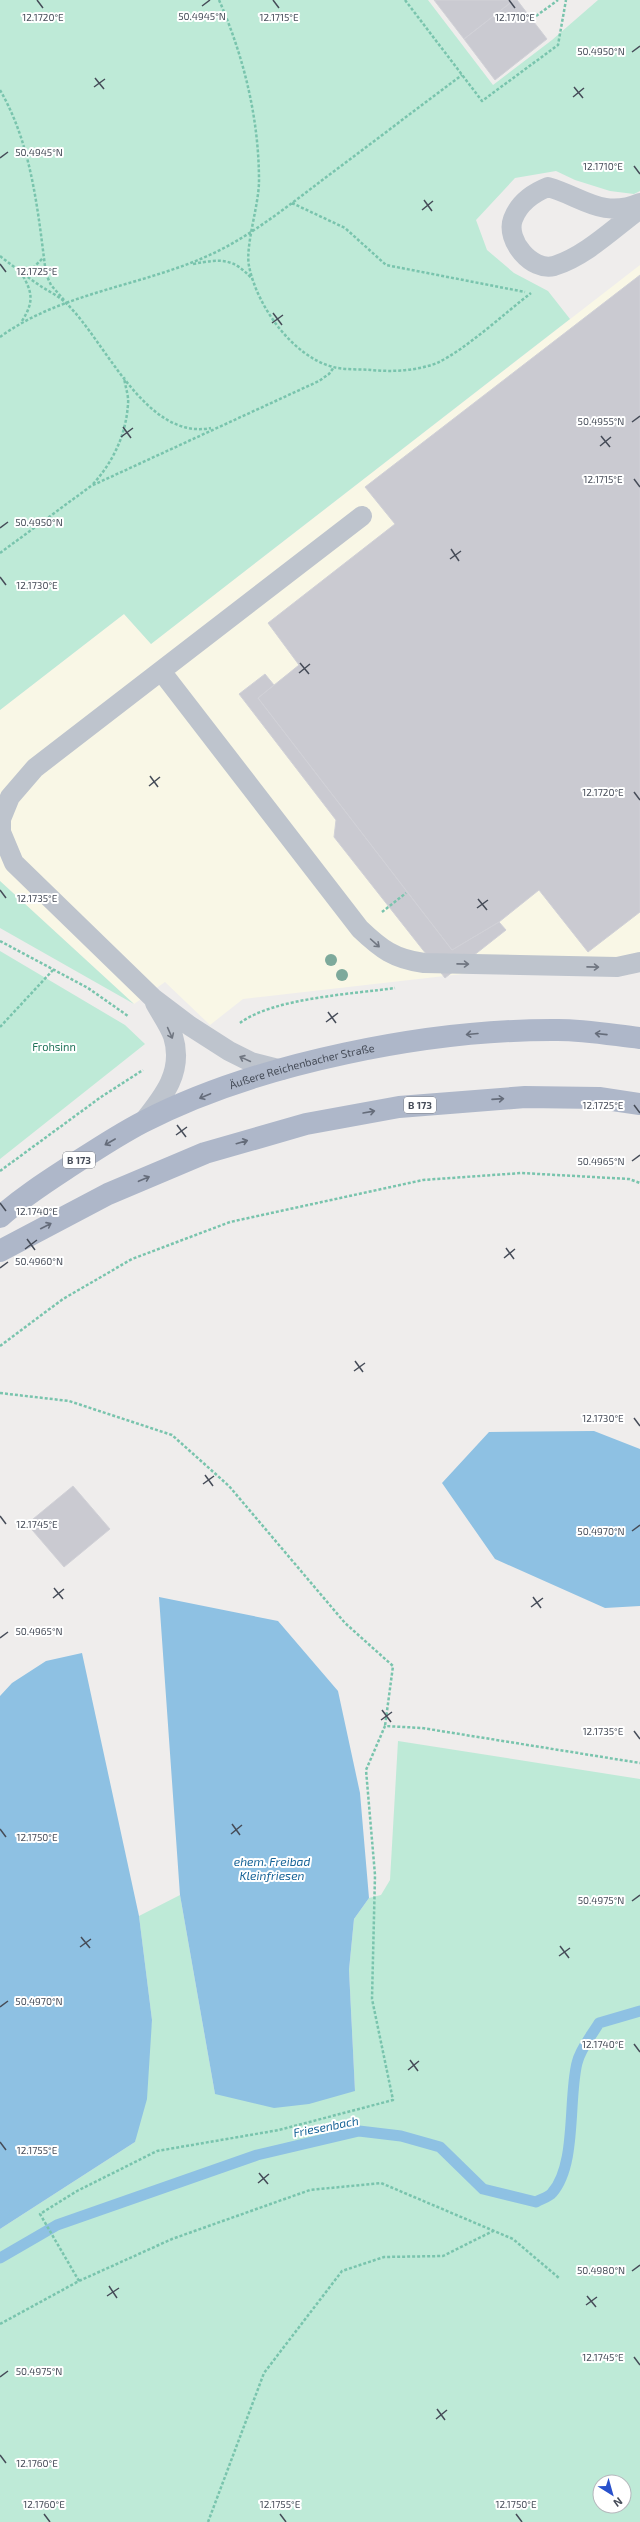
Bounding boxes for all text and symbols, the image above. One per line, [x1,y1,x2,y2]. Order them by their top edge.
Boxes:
text: 50.4945°N [178,10,226,22]
text: 12.1720°E [22,11,64,23]
text: 12.1715°E [259,11,299,23]
text: 12.1710°E [495,11,535,23]
text: 50.4950°N [577,45,625,57]
text: 50.4945°N [15,146,63,158]
text: 12.1710°E [583,160,623,172]
text: 12.1725°E [17,265,58,277]
text: 50.4955°N [578,415,624,427]
text: 12.1715°E [583,473,623,485]
text: 50.4950°N [15,516,63,528]
text: 12.1730°E [16,579,58,591]
text: 12.1720°E [582,786,624,798]
text: 12.1735°E [17,892,58,904]
one-way arrow [370,938,380,948]
one-way arrow [456,960,469,968]
one-way arrow [586,963,599,971]
one-way arrow [167,1026,175,1038]
one-way arrow [595,1030,608,1038]
one-way arrow [465,1031,478,1038]
park label: Frohsinn [32,1040,76,1053]
street label: Äußere Reichenbacher Straße [228,1041,376,1091]
one-way arrow [239,1055,251,1062]
one-way arrow [200,1092,212,1100]
one-way arrow [491,1095,504,1102]
road number: B 173 [404,1097,436,1113]
text: 12.1725°E [583,1099,624,1111]
one-way arrow [362,1108,375,1116]
one-way arrow [104,1138,116,1146]
one-way arrow [236,1138,249,1145]
road number: B 173 [63,1152,95,1168]
text: 50.4965°N [577,1155,625,1167]
one-way arrow [138,1175,150,1182]
text: 12.1740°E [16,1205,58,1217]
one-way arrow [40,1221,52,1229]
text: 50.4960°N [15,1255,63,1267]
text: 12.1730°E [582,1412,624,1424]
text: 12.1745°E [16,1518,58,1530]
text: 50.4970°N [577,1525,625,1537]
text: 50.4965°N [15,1625,63,1637]
text: 12.1735°E [583,1725,624,1737]
text: 12.1750°E [16,1831,58,1843]
water label: ehem. Freibad Kleinfriesen [234,1854,310,1882]
text: 50.4975°N [578,1894,624,1906]
text: 50.4970°N [15,1995,63,2007]
text: 12.1740°E [582,2038,624,2050]
water label: Friesenbach [292,2113,360,2139]
text: 12.1755°E [17,2144,58,2156]
text: 50.4980°N [577,2264,625,2276]
text: 12.1745°E [582,2351,624,2363]
text: 50.4975°N [16,2365,62,2377]
text: 12.1760°E [16,2457,58,2469]
north arrow [592,2474,632,2514]
text: N [611,2495,625,2510]
text: 12.1760°E [23,2498,65,2510]
text: 12.1755°E [260,2498,301,2510]
text: 12.1750°E [495,2498,537,2510]

